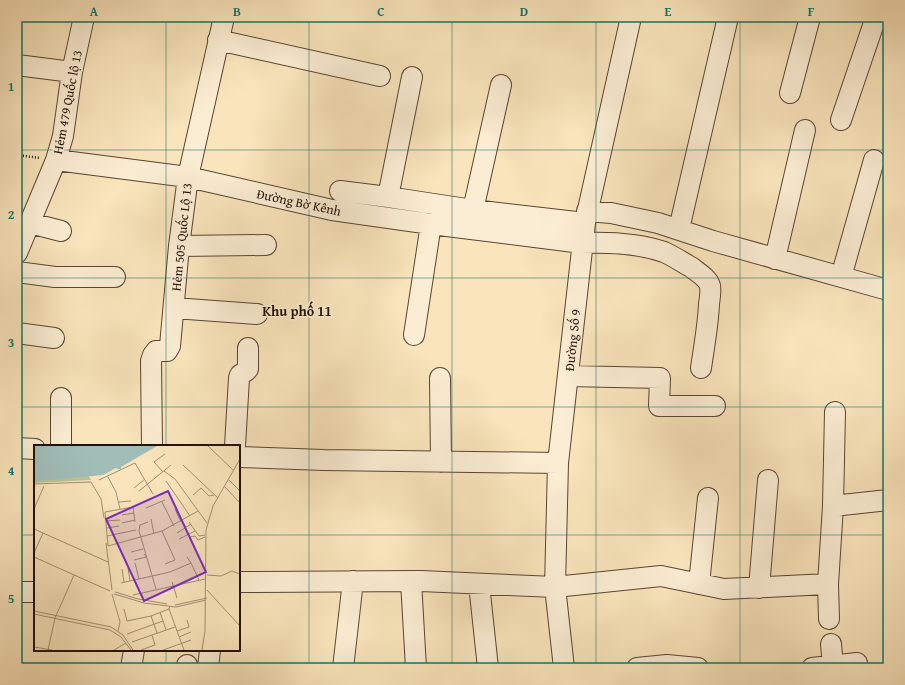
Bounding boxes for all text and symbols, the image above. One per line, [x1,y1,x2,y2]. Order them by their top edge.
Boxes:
text: A [90,2,99,21]
text: B [233,2,241,21]
text: C [377,2,385,21]
text: D [520,2,528,21]
text: E [665,2,672,21]
text: F [808,2,815,21]
street label: Hẻm 479 Quốc lộ 13 [48,48,87,156]
text: 1 [8,77,14,96]
street label: Hẻm 505 Quốc Lộ 13 [166,182,197,292]
street label: Đường Bờ Kênh [255,184,344,221]
text: 2 [8,205,15,224]
district label: Khu phố 11 [262,301,332,321]
street label: Đường Số 9 [560,308,585,372]
text: 3 [8,333,14,352]
inset map [34,445,240,651]
text: 4 [8,461,15,480]
text: 5 [8,589,15,608]

